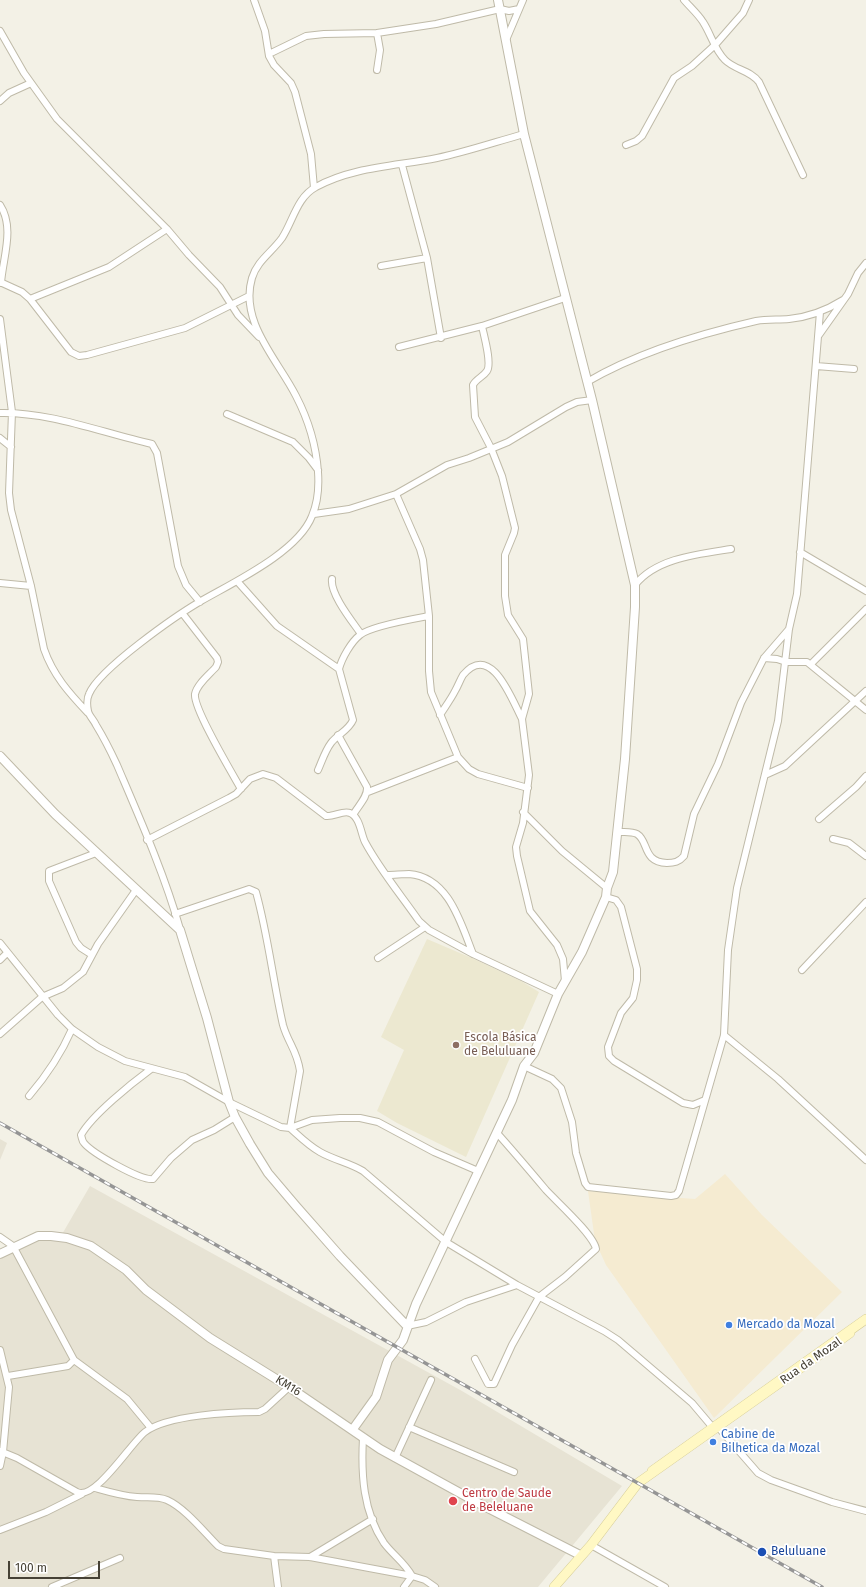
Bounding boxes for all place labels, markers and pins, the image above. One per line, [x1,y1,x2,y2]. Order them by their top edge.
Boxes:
place label: Escola Básica de Beluluane [464,1031,536,1059]
marker: Escola Básica de Beluluane [451,1040,461,1050]
place label: Mercado da Mozal [737,1318,835,1332]
marker: Mercado da Mozal [724,1320,734,1330]
place label: Cabine de Bilhetica da Mozal [721,1428,820,1456]
marker: Cabine de Bilhetica da Mozal [708,1437,718,1447]
place label: Centro de Saude de Beleluane [462,1487,552,1515]
marker: Centro de Saude de Beleluane [447,1495,459,1507]
place label: Beluluane [771,1545,826,1559]
marker: Beluluane [756,1546,768,1558]

